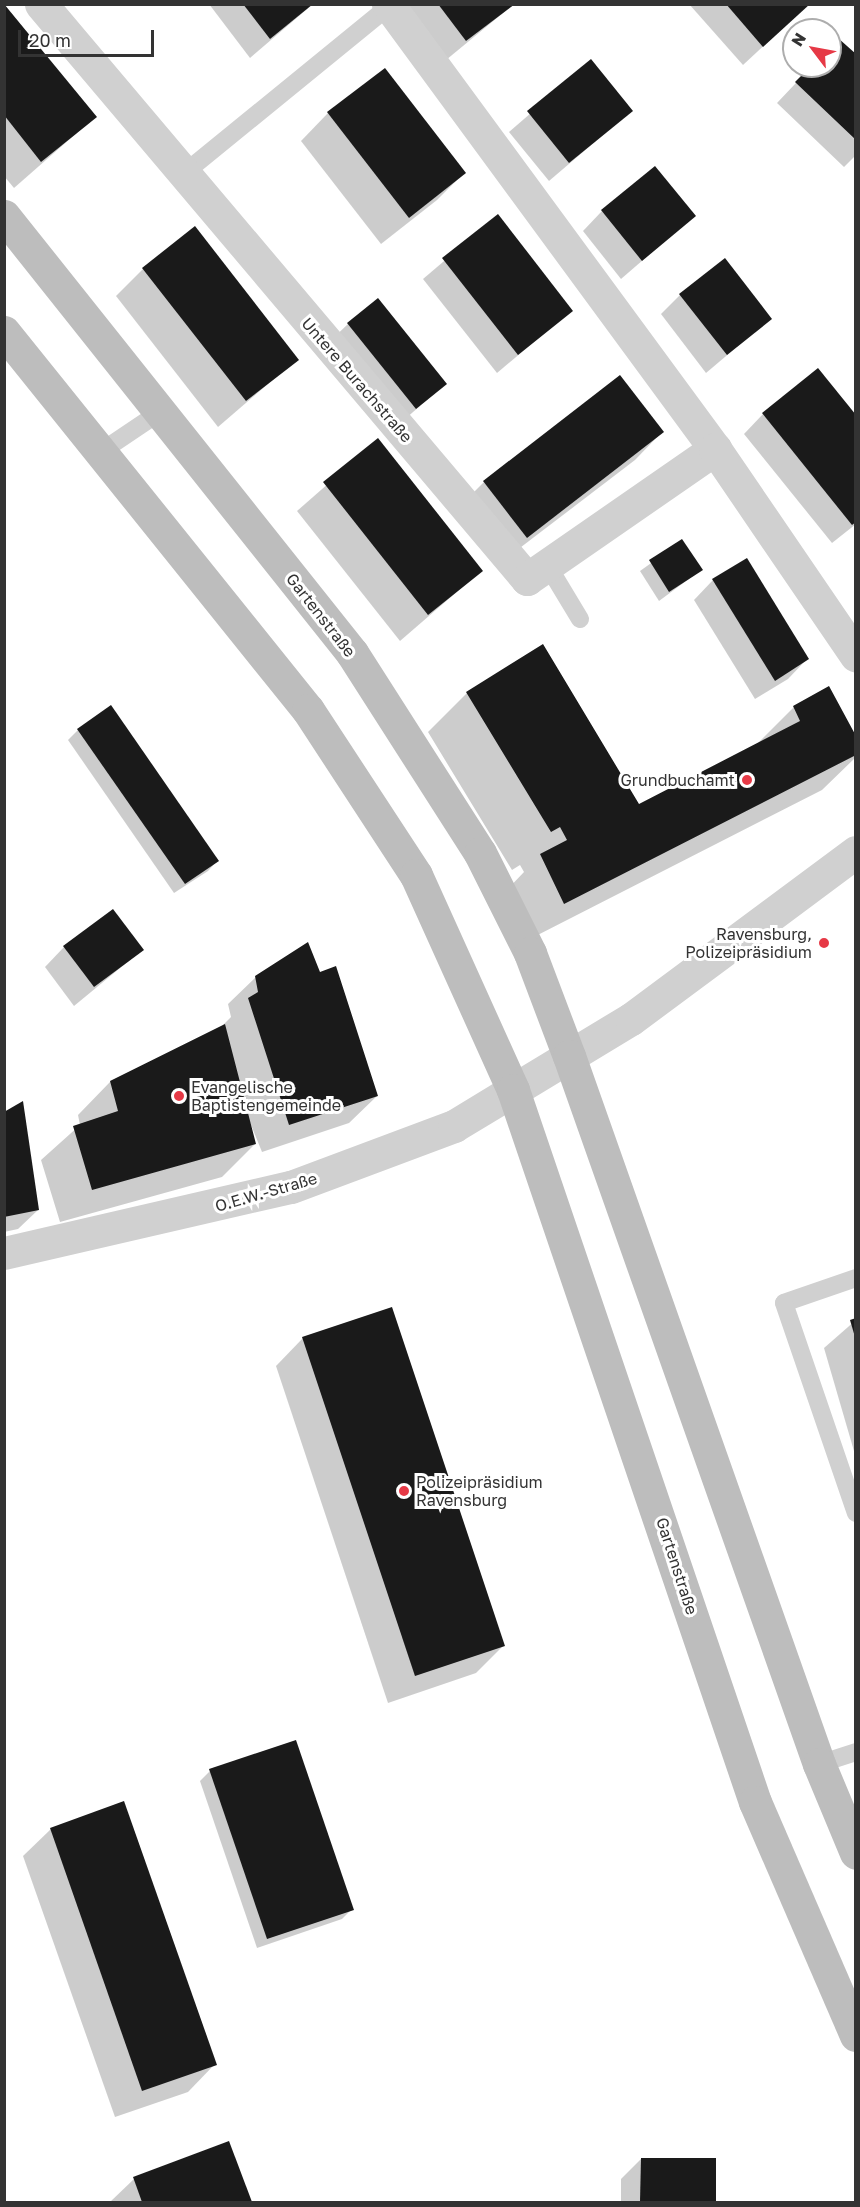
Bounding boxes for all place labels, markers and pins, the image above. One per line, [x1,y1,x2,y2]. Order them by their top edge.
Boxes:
place label: Grundbuchamt [621,770,735,790]
marker: Grundbuchamt [740,773,754,787]
place label: Ravensburg, Polizeipräsidium [685,924,812,962]
marker: Ravensburg, Polizeipräsidium [817,936,831,950]
place label: Evangelische Baptistengemeinde [191,1077,341,1115]
marker: Evangelische Baptistengemeinde [172,1089,186,1103]
place label: Polizeipräsidium Ravensburg [416,1472,543,1510]
marker: Polizeipräsidium Ravensburg [397,1484,411,1498]

